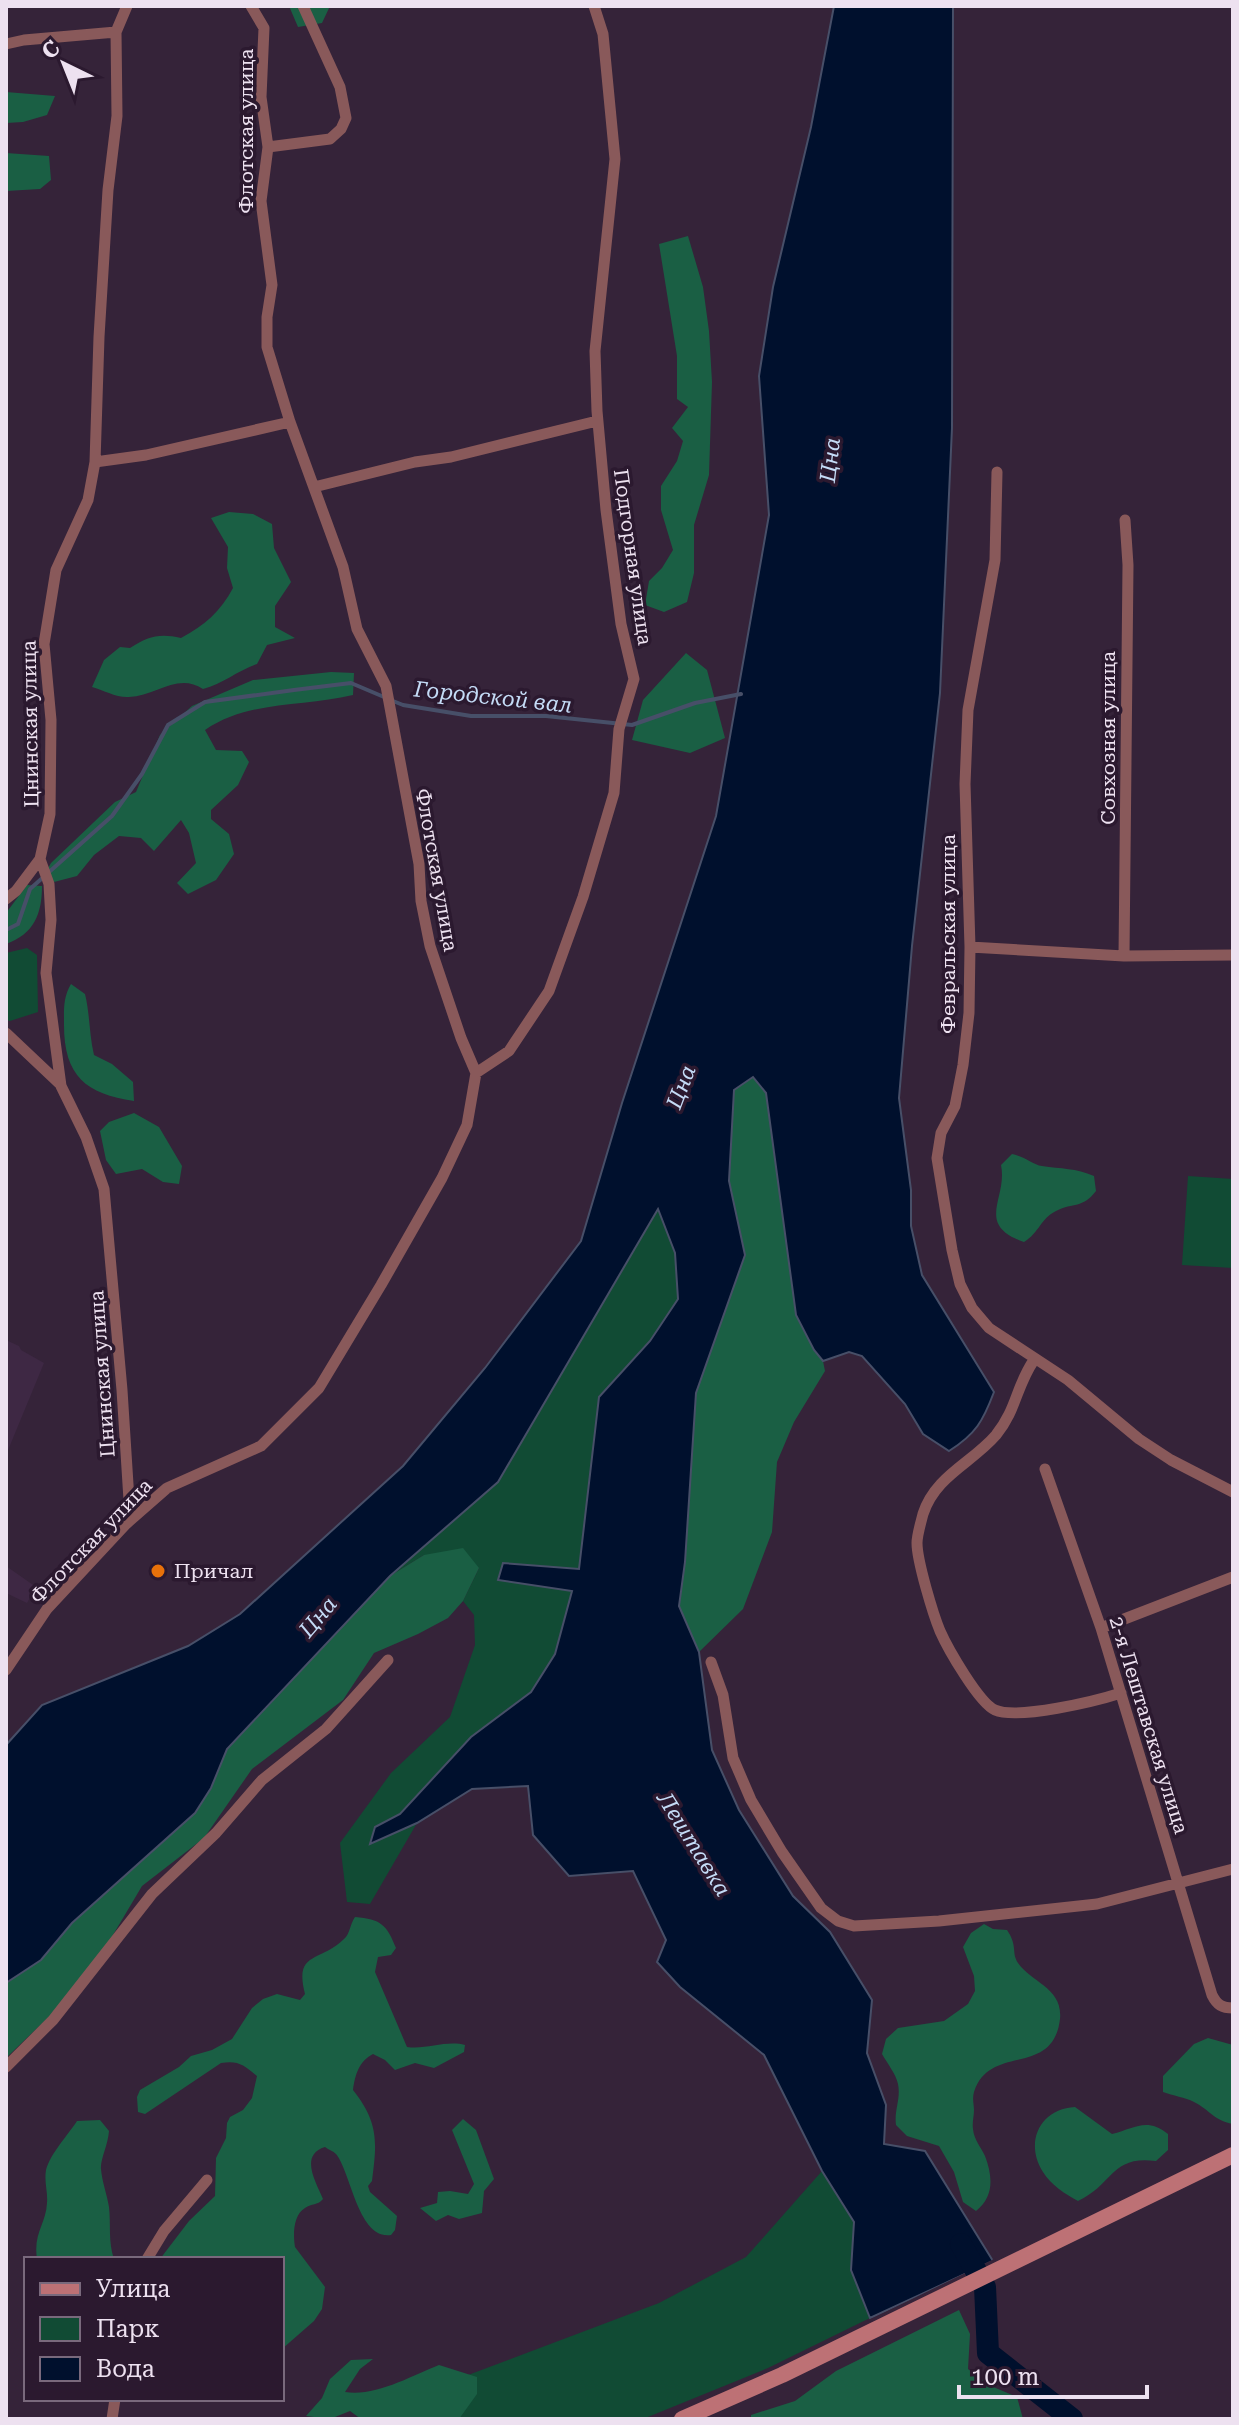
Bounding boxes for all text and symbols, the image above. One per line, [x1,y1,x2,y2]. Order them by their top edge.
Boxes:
north arrow [24,24,104,104]
text: С [37,35,65,64]
street label: Флотская улица [234,48,258,213]
water label: Цна [815,436,845,485]
street label: Подгорная улица [609,467,657,647]
street label: Цнинская улица [17,640,43,808]
street label: Совхозная улица [1096,651,1120,825]
water label: Городской вал [412,676,573,718]
street label: Флотская улица [411,787,463,953]
street label: Февральская улица [936,834,960,1034]
water label: Цна [661,1062,701,1113]
street label: Цнинская улица [84,1290,120,1458]
street label: Флотская улица [25,1473,157,1609]
place label: Причал [174,1559,253,1583]
marker: Причал [149,1562,167,1580]
water label: Цна [293,1592,342,1643]
street label: 2-я Лештавская улица [1104,1613,1194,1837]
water label: Лештавка [651,1786,736,1901]
legend [24,2257,284,2401]
text: Улица [96,2275,170,2303]
text: Парк [96,2315,159,2343]
scale bar [959,2349,1147,2399]
text: Вода [96,2355,155,2383]
text: 100 m [971,2363,1039,2391]

